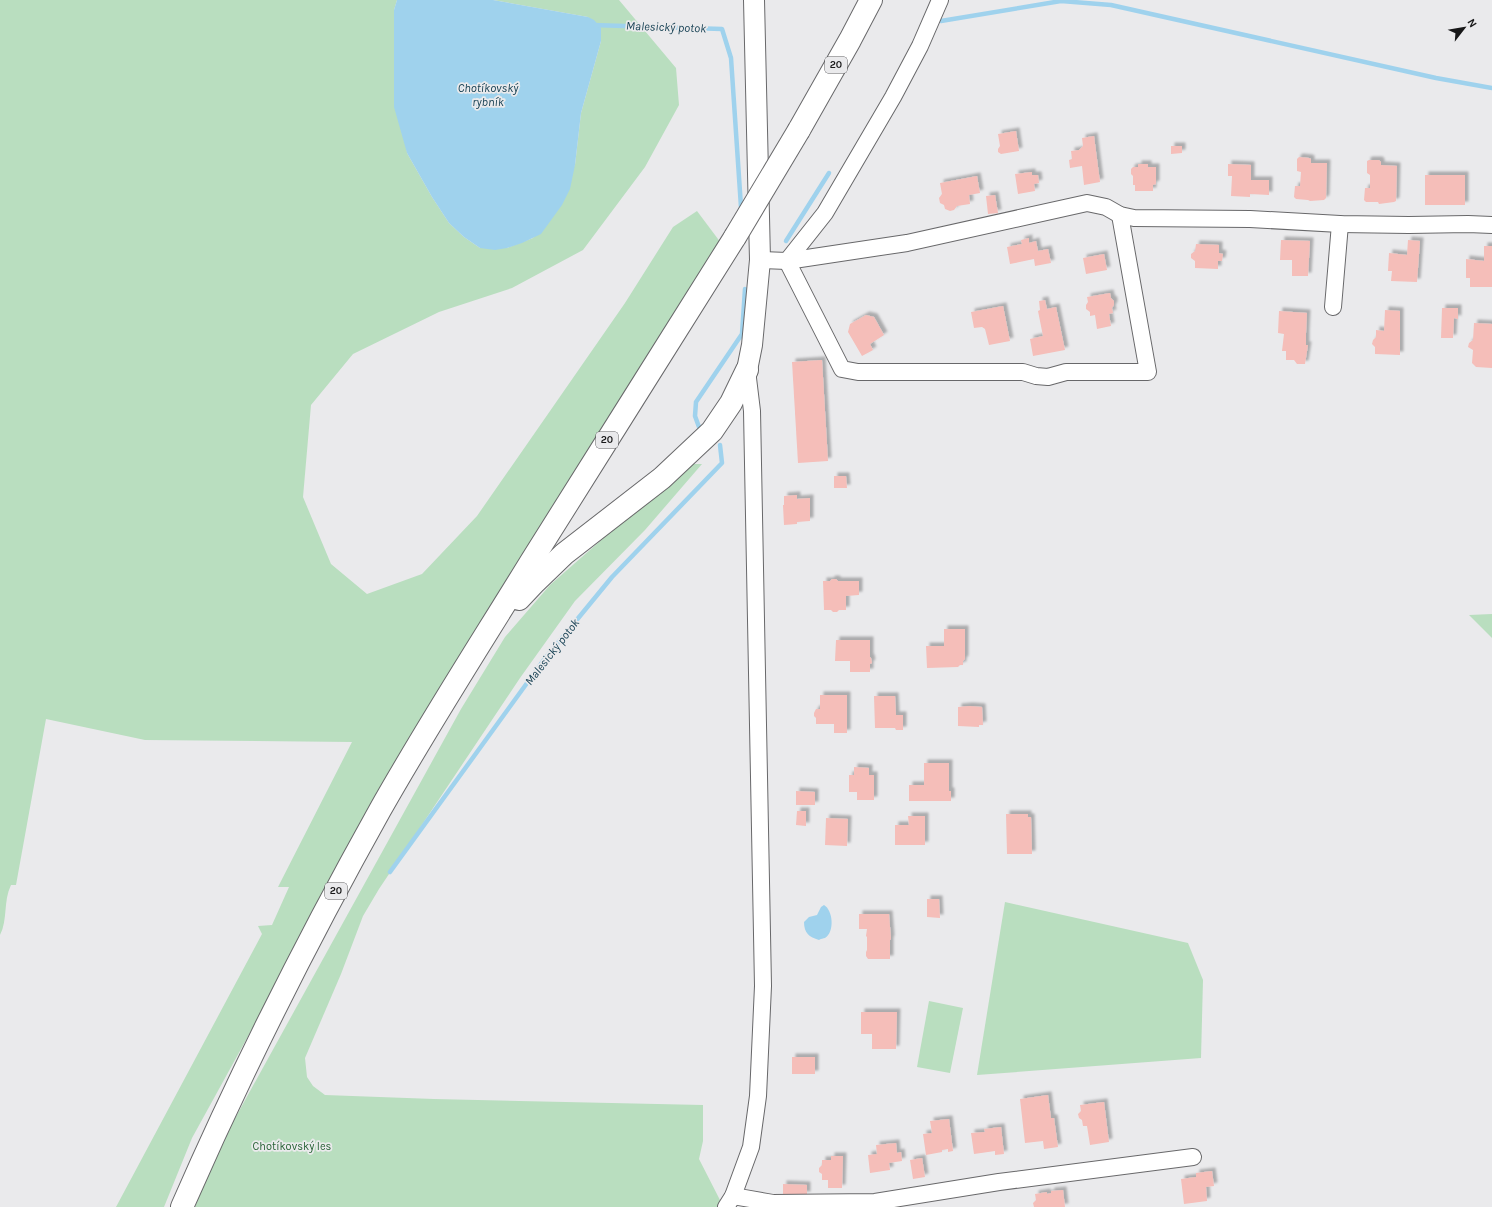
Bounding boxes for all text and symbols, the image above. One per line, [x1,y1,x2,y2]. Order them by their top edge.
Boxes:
north arrow [1444,8,1484,48]
text: N [1465,16,1480,30]
water label: Malesický potok [626,19,707,35]
road number: 20 [825,57,847,73]
water label: Chotíkovský rybník [458,81,519,109]
road number: 20 [596,432,618,448]
water label: Malesický potok [522,615,583,688]
road number: 20 [325,883,347,899]
park label: Chotíkovský les [253,1140,332,1153]

